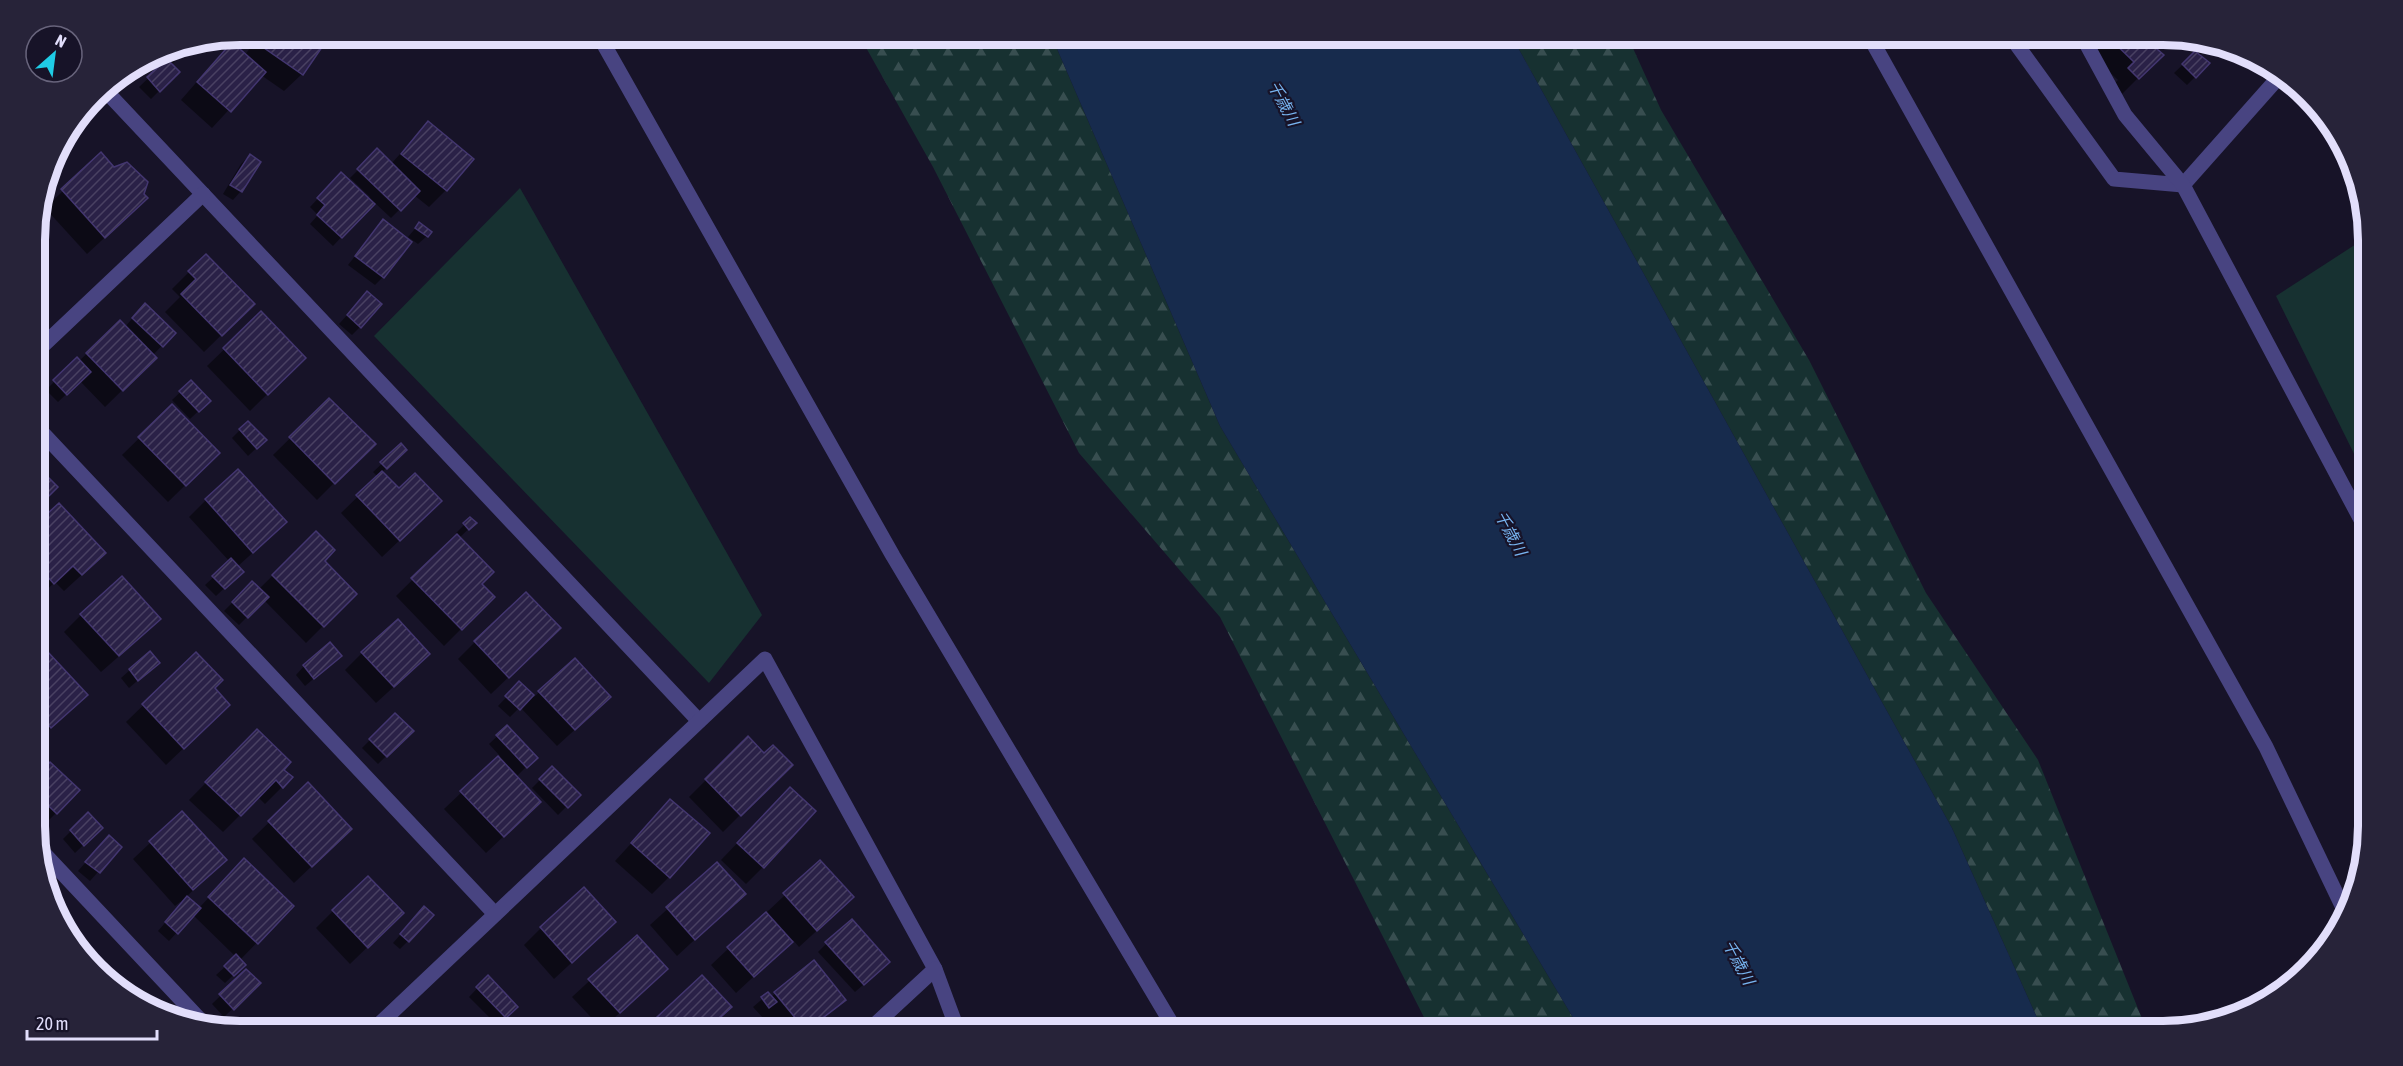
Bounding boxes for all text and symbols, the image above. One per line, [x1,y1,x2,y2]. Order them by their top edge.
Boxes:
north arrow [24,24,84,84]
text: N [53,31,69,51]
water label: 千歳川 [1265,78,1304,130]
water label: 千歳川 [1492,508,1531,560]
water label: 千歳川 [1720,937,1759,989]
scale bar [27,1003,158,1041]
text: 20 m [36,1013,68,1034]

